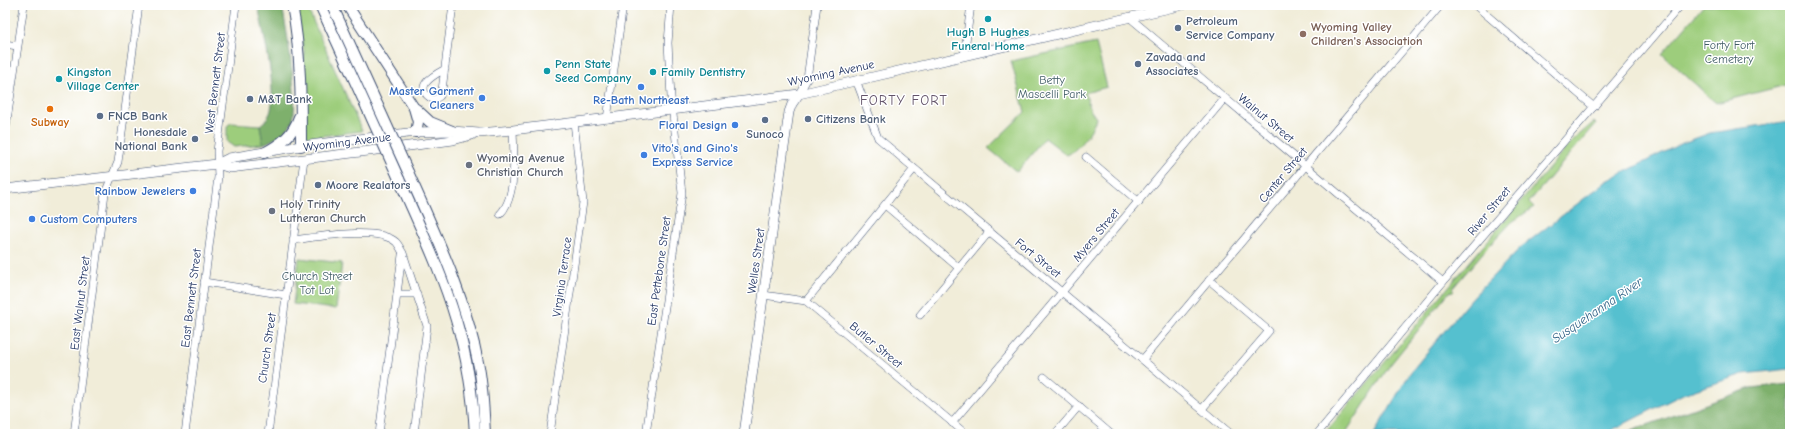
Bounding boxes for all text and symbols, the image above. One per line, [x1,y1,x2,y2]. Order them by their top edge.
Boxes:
marker: Hugh B Hughes Funeral Home [983,14,993,24]
place label: Petroleum Service Company [1186,14,1275,42]
place label: Wyoming Valley Children's Association [1311,20,1423,48]
marker: Petroleum Service Company [1173,23,1183,33]
place label: Hugh B Hughes Funeral Home [947,25,1029,53]
marker: Wyoming Valley Children's Association [1298,29,1308,39]
street label: West Bennett Street [202,31,228,134]
park label: Forty Fort Cemetery [1704,38,1755,66]
place label: Zavada and Associates [1146,50,1206,78]
place label: Penn State Seed Company [555,57,632,85]
street label: Wyoming Avenue [786,57,876,89]
marker: Zavada and Associates [1133,59,1143,69]
place label: Kingston Village Center [67,65,139,93]
place label: Family Dentistry [661,65,746,79]
marker: Penn State Seed Company [542,66,552,76]
marker: Family Dentistry [648,67,658,77]
park label: Betty Mascelli Park [1018,73,1086,101]
marker: Kingston Village Center [54,74,64,84]
marker: Re-Bath Northeast [636,82,646,92]
place label: Master Garment Cleaners [389,84,475,112]
street label: Walnut Street [1235,91,1297,146]
place label: M&T Bank [258,92,312,106]
district label: FORTY FORT [860,92,948,109]
marker: Master Garment Cleaners [477,93,487,103]
place label: Re-Bath Northeast [593,93,690,107]
marker: M&T Bank [245,94,255,104]
marker: Subway [45,104,55,114]
place label: FNCB Bank [108,109,168,123]
marker: FNCB Bank [95,111,105,121]
place label: Citizens Bank [816,112,886,126]
marker: Citizens Bank [803,114,813,124]
place label: Subway [31,115,70,129]
marker: Sunoco [760,115,770,125]
place label: Floral Design [659,118,727,132]
marker: Floral Design [730,120,740,130]
place label: Honesdale National Bank [115,125,187,153]
place label: Sunoco [746,127,784,141]
street label: Wyoming Avenue [302,130,392,154]
marker: Honesdale National Bank [190,134,200,144]
place label: Vito's and Gino's Express Service [652,141,738,169]
street label: Center Street [1256,144,1311,206]
marker: Vito's and Gino's Express Service [639,150,649,160]
place label: Wyoming Avenue Christian Church [477,151,565,179]
marker: Wyoming Avenue Christian Church [464,160,474,170]
place label: Moore Realators [326,178,410,192]
marker: Moore Realators [313,180,323,190]
street label: River Street [1465,183,1514,238]
place label: Rainbow Jewelers [95,184,185,198]
marker: Rainbow Jewelers [188,186,198,196]
place label: Holy Trinity Lutheran Church [280,197,366,225]
street label: Myers Street [1070,205,1123,264]
marker: Holy Trinity Lutheran Church [267,206,277,216]
place label: Custom Computers [40,212,137,226]
marker: Custom Computers [27,214,37,224]
street label: East Pettebone Street [644,215,674,326]
street label: Welles Street [744,227,768,295]
street label: Fort Street [1012,235,1064,281]
street label: Virginia Terrace [549,236,575,318]
street label: East Bennett Street [178,247,204,348]
street label: East Walnut Street [67,255,93,351]
park label: Church Street Tot Lot [282,269,353,297]
water label: Susquehanna River [1549,274,1646,346]
street label: Church Street [255,312,279,384]
street label: Butler Street [847,319,906,371]

